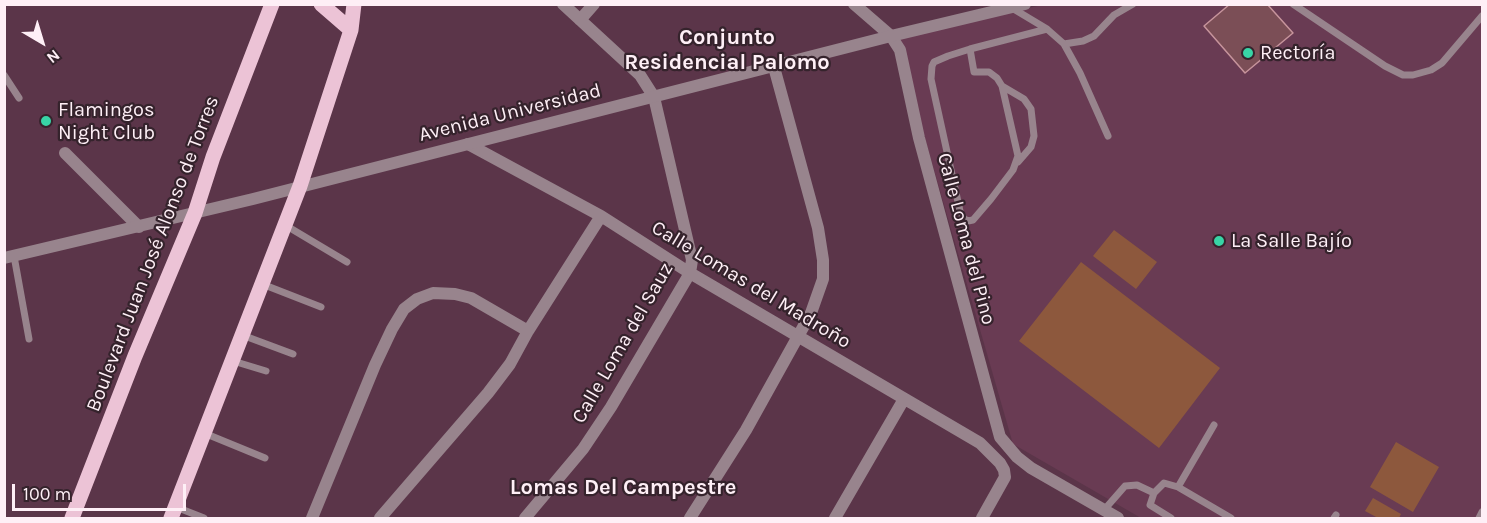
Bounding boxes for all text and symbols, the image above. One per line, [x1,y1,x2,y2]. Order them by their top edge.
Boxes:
north arrow [12,12,72,72]
district label: Conjunto Residencial Palomo [624,25,830,76]
place label: Rectoría [1260,41,1335,65]
text: N [43,46,64,68]
marker: Rectoría [1241,46,1255,60]
street label: Avenida Universidad [416,79,604,147]
street label: Boulevard Juan José Alonso de Torres [81,93,225,415]
place label: Flamingos Night Club [58,98,155,145]
marker: Flamingos Night Club [39,114,53,128]
street label: Calle Loma del Pino [932,151,1000,327]
street label: Calle Lomas del Madroño [647,216,855,354]
place label: La Salle Bajío [1231,229,1352,253]
marker: La Salle Bajío [1212,234,1226,248]
street label: Calle Loma del Sauz [567,258,679,428]
scale bar [15,472,189,510]
district label: Lomas Del Campestre [510,475,736,501]
text: 100 m [23,483,71,505]

